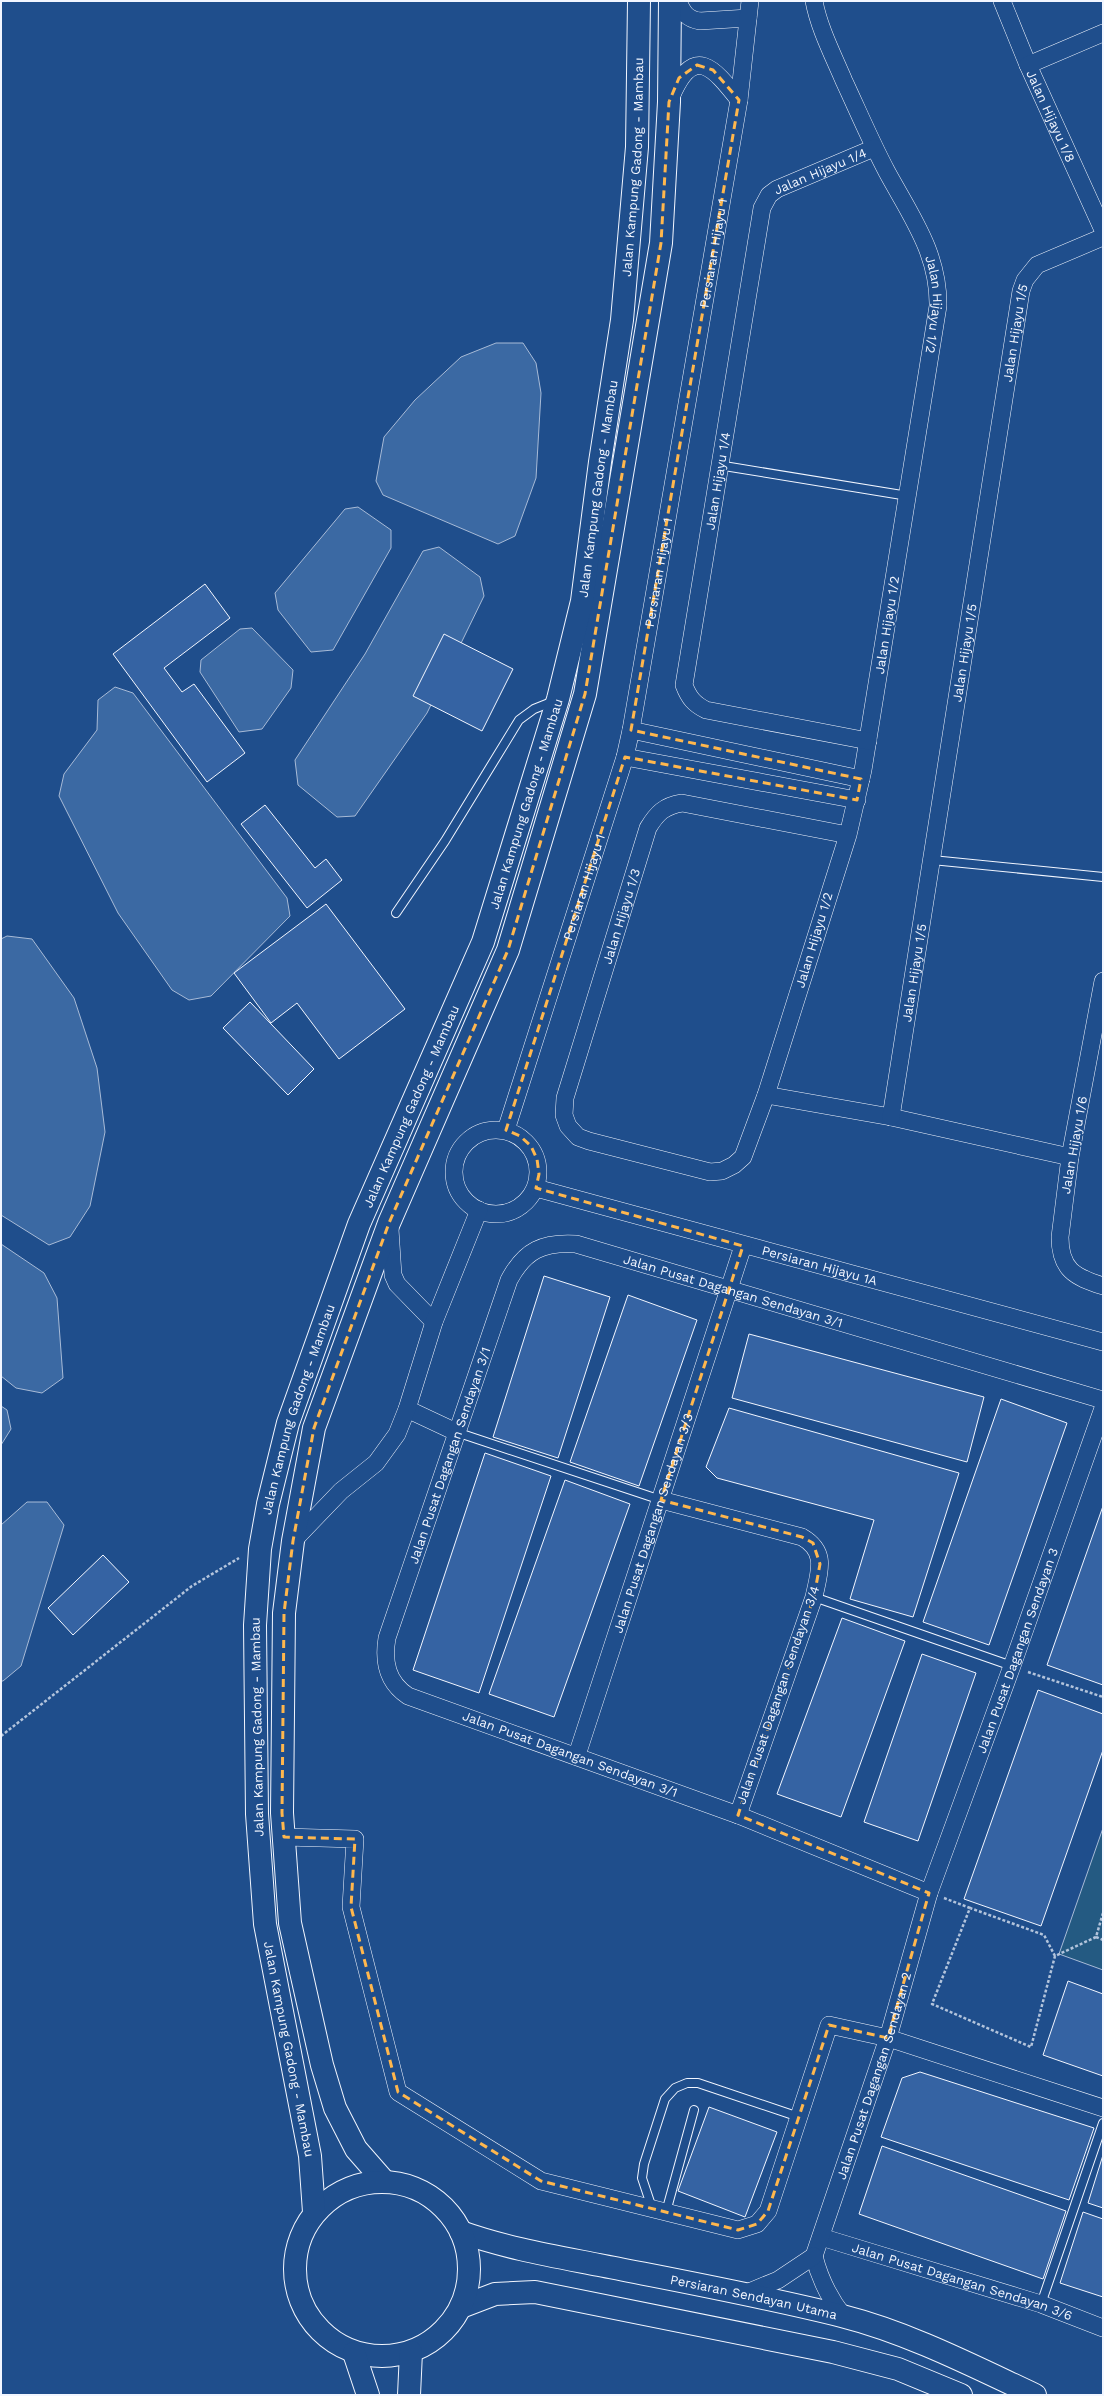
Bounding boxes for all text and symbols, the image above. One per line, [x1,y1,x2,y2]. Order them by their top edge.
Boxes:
street label: Jalan Kampung Gadong - Mambau [618,57,646,277]
street label: Jalan Hijayu 1/8 [1024,68,1079,164]
street label: Jalan Hijayu 1/4 [772,145,869,197]
street label: Persiaran Hijayu 1 [696,197,729,309]
street label: Jalan Hijayu 1/2 [923,253,946,355]
street label: Jalan Hijayu 1/5 [999,282,1031,383]
street label: Jalan Kampung Gadong - Mambau [575,379,620,598]
street label: Jalan Hijayu 1/4 [702,431,733,531]
street label: Persiaran Hijayu 1 [641,517,675,628]
street label: Jalan Hijayu 1/2 [872,575,902,675]
street label: Jalan Hijayu 1/5 [949,603,979,703]
street label: Jalan Kampung Gadong - Mambau [486,697,565,911]
street label: Persiaran Hijayu 1 [560,832,607,942]
street label: Jalan Hijayu 1/3 [599,867,643,966]
street label: Jalan Hijayu 1/2 [792,890,836,990]
street label: Jalan Hijayu 1/5 [899,923,929,1023]
street label: Jalan Kampung Gadong - Mambau [360,1003,462,1210]
street label: Jalan Hijayu 1/6 [1058,1095,1090,1195]
street label: Persiaran Hijayu 1A [760,1242,880,1288]
street label: Jalan Pusat Dagangan Sendayan 3/1 [622,1251,845,1330]
street label: Jalan Kampung Gadong - Mambau [259,1302,337,1516]
street label: Jalan Pusat Dagangan Sendayan 3/1 [405,1345,493,1565]
street label: Jalan Pusat Dagangan Sendayan 3/3 [610,1411,695,1635]
street label: Jalan Pusat Dagangan Sendayan 3 [973,1546,1061,1755]
street label: Jalan Pusat Dagangan Sendayan 3/4 [733,1584,823,1806]
street label: Jalan Kampung Gadong - Mambau [248,1617,266,1837]
street label: Jalan Pusat Dagangan Sendayan 3/1 [460,1708,680,1800]
street label: Jalan Kampung Gadong - Mambau [261,1940,317,2158]
street label: Jalan Pusat Dagangan Sendayan 2 [833,1970,914,2181]
street label: Jalan Pusat Dagangan Sendayan 3/6 [850,2239,1075,2323]
street label: Persiaran Sendayan Utama [669,2272,839,2322]

